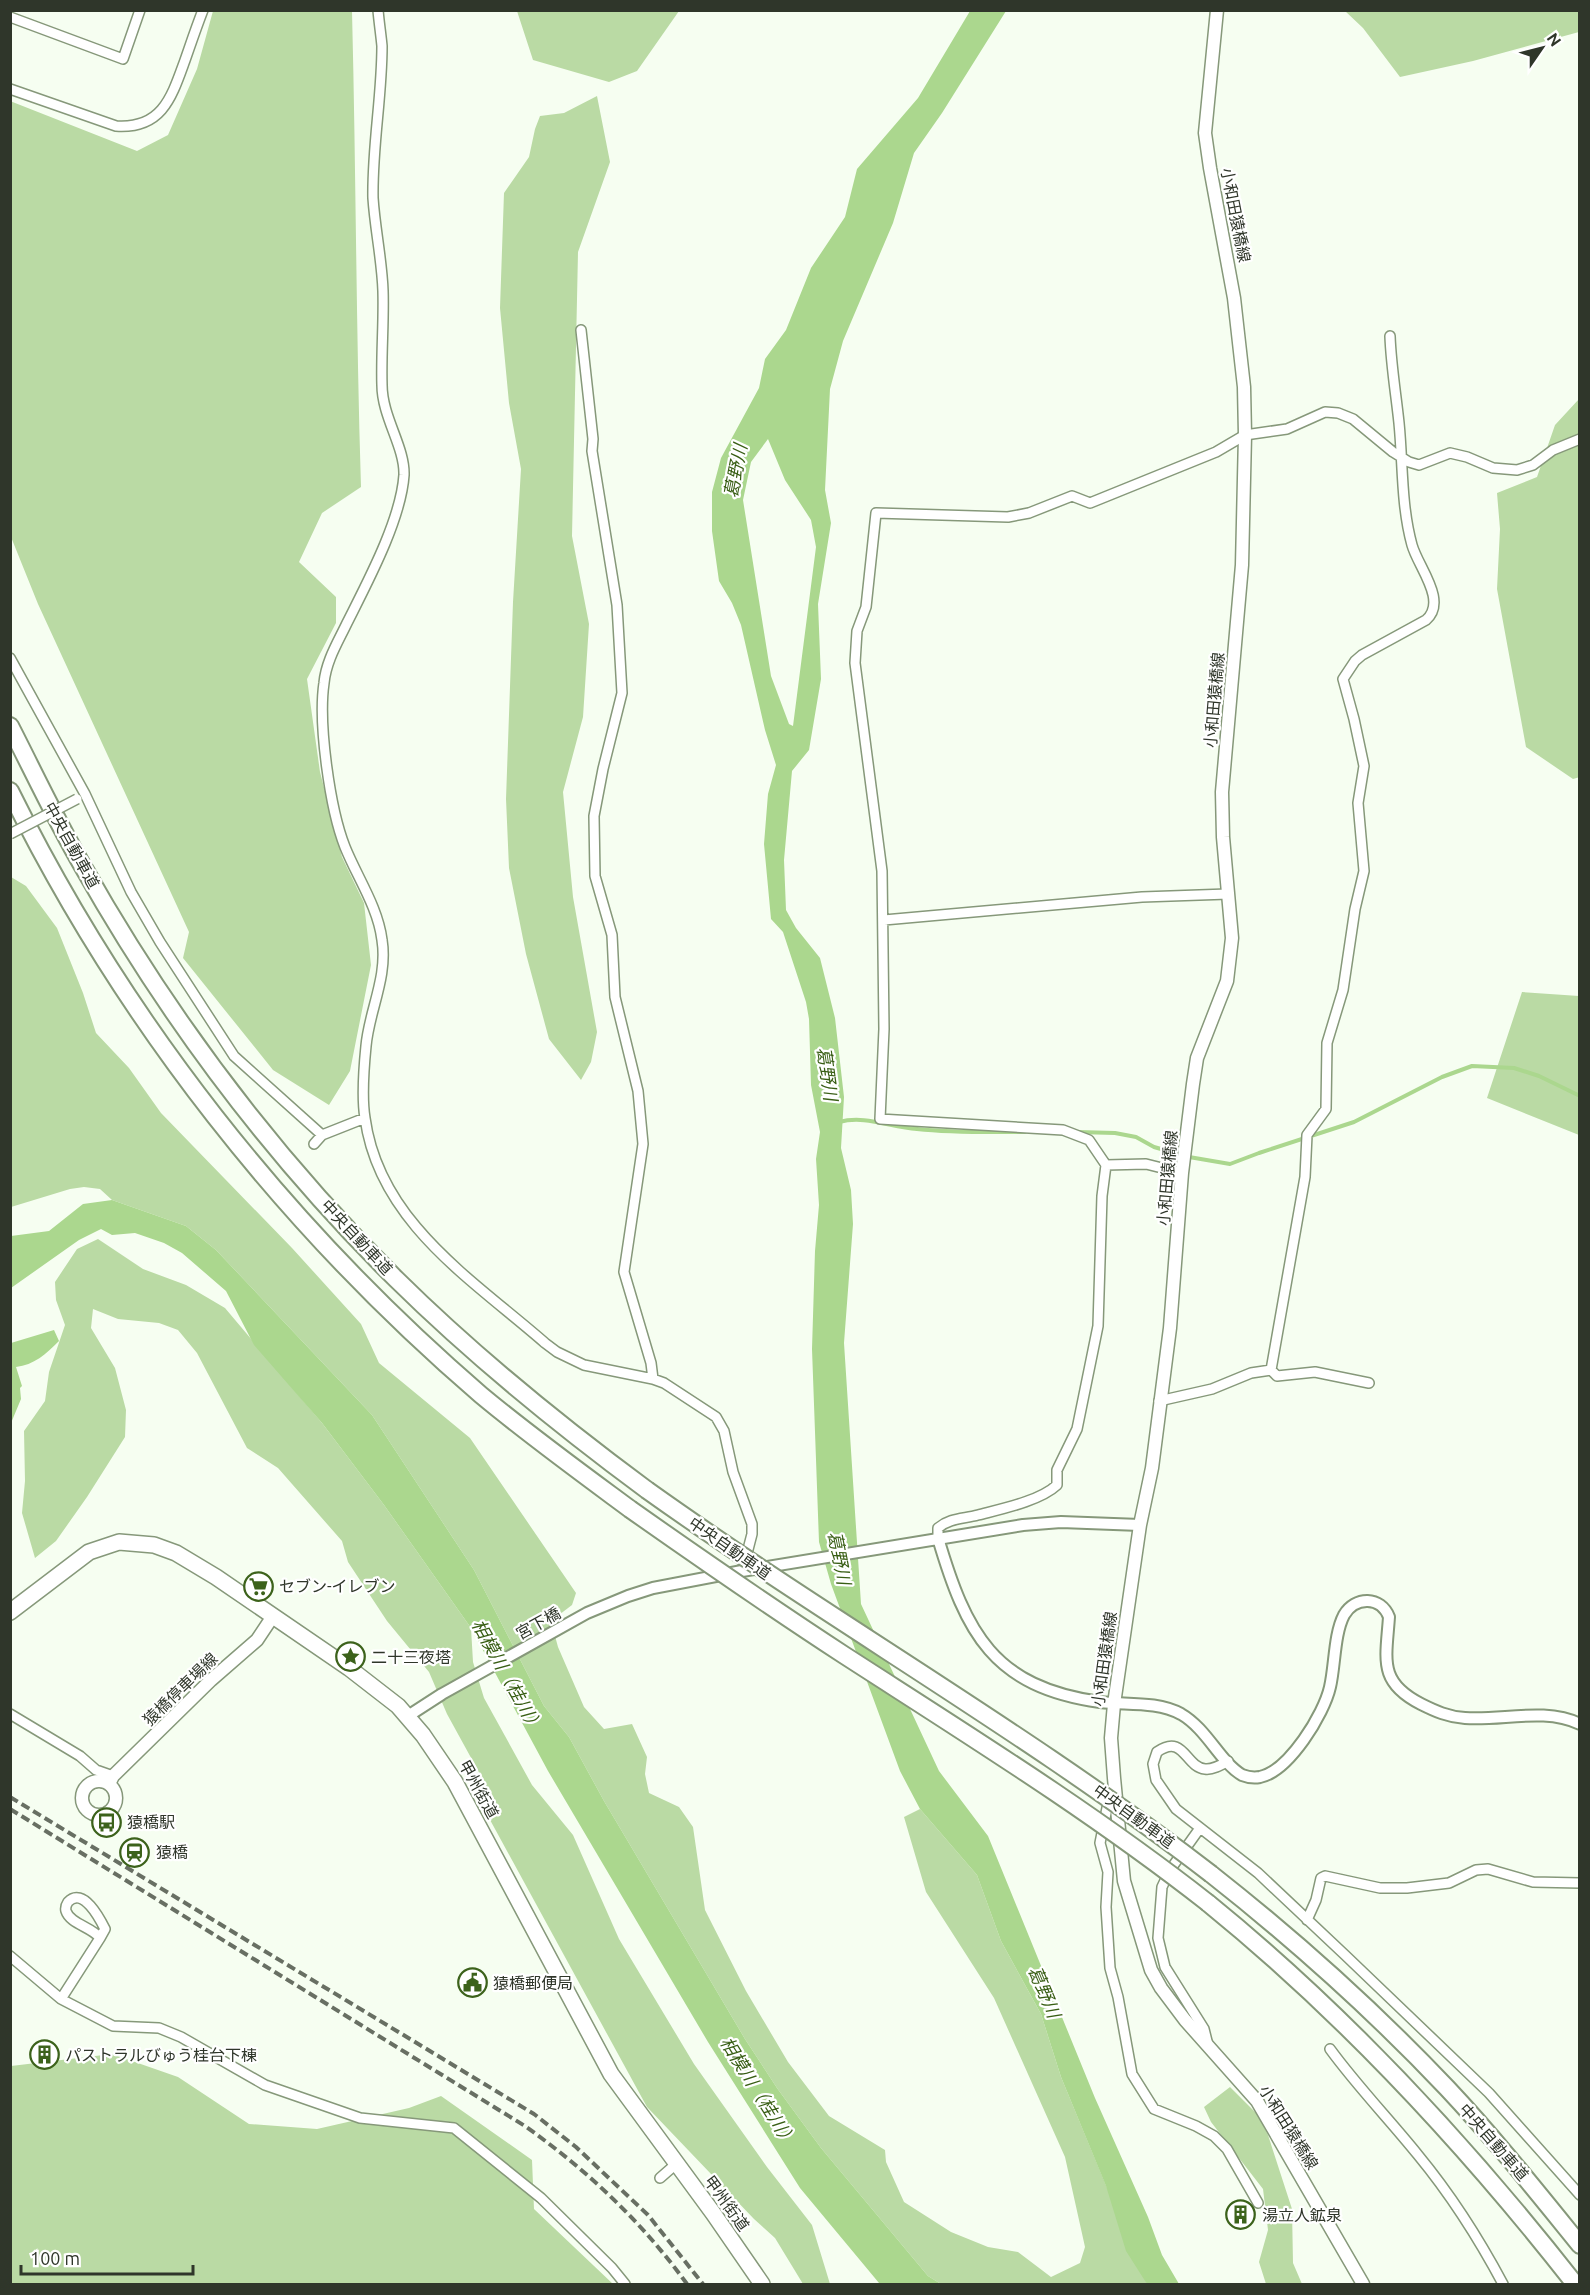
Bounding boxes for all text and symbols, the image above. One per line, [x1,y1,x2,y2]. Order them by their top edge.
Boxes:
north arrow [1512,18,1572,78]
text: N [1543,29,1565,49]
street label: 小和田猿橋線 [1218,166,1254,264]
water label: 葛野川 [720,440,750,499]
street label: 小和田猿橋線 [1201,651,1227,749]
street label: 中央自動車道 [41,799,103,891]
water label: 葛野川 [814,1046,842,1104]
street label: 小和田猿橋線 [1154,1129,1180,1227]
street label: 中央自動車道 [318,1196,396,1278]
street label: 中央自動車道 [686,1513,774,1583]
water label: 葛野川 [825,1529,855,1588]
supermarket icon: セブン-イレブン [242,1570,274,1602]
place label: セブン-イレブン [279,1577,396,1595]
street label: 宮下橋 [513,1603,563,1643]
street label: 小和田猿橋線 [1088,1610,1120,1708]
water label: 相模川（桂川） [469,1616,547,1735]
place icon: 二十三夜塔 [334,1641,366,1673]
place label: 二十三夜塔 [371,1648,451,1666]
street label: 猿橋停車場線 [139,1649,221,1729]
street label: 甲州街道 [456,1757,502,1821]
street label: 中央自動車道 [1090,1781,1178,1851]
bus stop icon: 猿橋駅 [90,1806,122,1838]
place label: 猿橋駅 [127,1813,175,1831]
station icon: 猿橋 [119,1836,151,1868]
place label: 猿橋 [156,1843,188,1861]
water label: 葛野川 [1025,1963,1065,2022]
public building icon: 猿橋郵便局 [456,1967,488,1999]
place label: 猿橋郵便局 [493,1974,573,1992]
water label: 相模川（桂川） [717,2033,801,2150]
building icon: パストラルびゅう桂台下棟 [28,2039,60,2071]
place label: パストラルびゅう桂台下棟 [65,2046,257,2064]
street label: 小和田猿橋線 [1256,2082,1322,2172]
street label: 中央自動車道 [1456,2100,1532,2184]
street label: 甲州街道 [701,2172,753,2234]
building icon: 湯立人鉱泉 [1225,2199,1257,2231]
place label: 湯立人鉱泉 [1262,2206,1342,2224]
scale bar [21,2238,194,2276]
text: 100 m [30,2248,80,2268]

